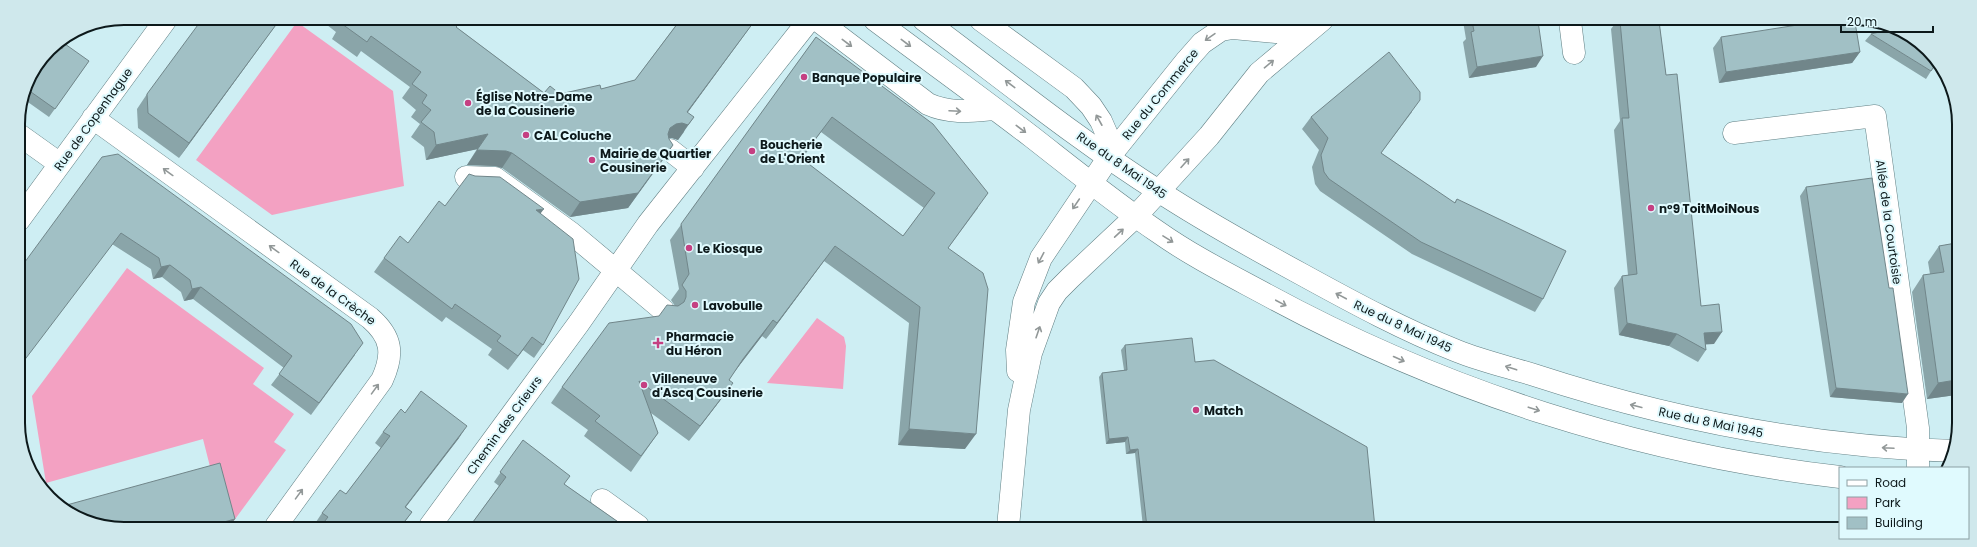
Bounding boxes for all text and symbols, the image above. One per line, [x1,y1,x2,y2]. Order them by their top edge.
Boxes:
scale bar [1841,8,1933,34]
text: 20 m [1847,13,1877,30]
one-way arrow [1205,33,1216,41]
one-way arrow [841,39,852,47]
one-way arrow [900,39,911,47]
street label: Rue du Commerce [1118,45,1202,143]
one-way arrow [1264,60,1275,69]
street label: Rue de Copenhague [50,64,136,174]
place label: Banque Populaire [812,69,922,86]
marker: Banque Populaire [799,72,809,82]
one-way arrow [1004,80,1015,89]
place label: Église Notre-Dame de la Cousinerie [476,88,593,119]
marker: Église Notre-Dame de la Cousinerie [463,98,473,108]
one-way arrow [948,107,961,115]
one-way arrow [1095,114,1103,126]
one-way arrow [1016,125,1027,133]
place label: CAL Coluche [534,127,612,144]
street label: Rue du 8 Mai 1945 [1074,127,1170,203]
marker: CAL Coluche [521,130,531,140]
place label: Boucherie de L'Orient [760,136,825,167]
place label: Mairie de Quartier Cousinerie [600,145,711,176]
marker: Boucherie de L'Orient [747,146,757,156]
marker: Mairie de Quartier Cousinerie [587,155,597,165]
one-way arrow [1180,158,1190,168]
street label: Allée de la Courtoisie [1872,158,1906,286]
one-way arrow [163,168,174,177]
one-way arrow [1072,198,1080,209]
place label: n°9 ToitMoiNous [1659,200,1760,217]
marker: n°9 ToitMoiNous [1646,203,1656,213]
one-way arrow [1114,228,1124,238]
one-way arrow [1162,235,1174,243]
place label: Le Kiosque [697,240,763,257]
marker: Le Kiosque [684,243,694,253]
one-way arrow [268,244,279,253]
one-way arrow [1037,252,1044,264]
street label: Rue de la Crèche [287,255,379,329]
one-way arrow [1335,291,1347,299]
street label: Rue du 8 Mai 1945 [1351,296,1455,356]
place label: Lavobulle [703,297,763,314]
one-way arrow [1275,299,1287,307]
marker: Lavobulle [690,300,700,310]
one-way arrow [1035,325,1042,338]
place label: Pharmacie du Héron [666,328,735,359]
marker: Pharmacie du Héron [653,338,663,348]
one-way arrow [1392,356,1404,363]
one-way arrow [1505,364,1518,371]
place label: Villeneuve d'Ascq Cousinerie [652,370,764,401]
street label: Chemin des Crieurs [462,372,546,478]
marker: Villeneuve d'Ascq Cousinerie [639,380,649,390]
one-way arrow [371,384,379,395]
one-way arrow [1629,401,1642,409]
place label: Match [1204,402,1243,419]
street label: Rue du 8 Mai 1945 [1657,403,1765,441]
marker: Match [1191,405,1201,415]
one-way arrow [1527,406,1540,413]
one-way arrow [1882,445,1895,452]
legend [1839,467,1969,539]
text: Road [1875,474,1906,491]
one-way arrow [294,489,303,500]
text: Park [1875,494,1902,511]
text: Building [1875,514,1923,531]

